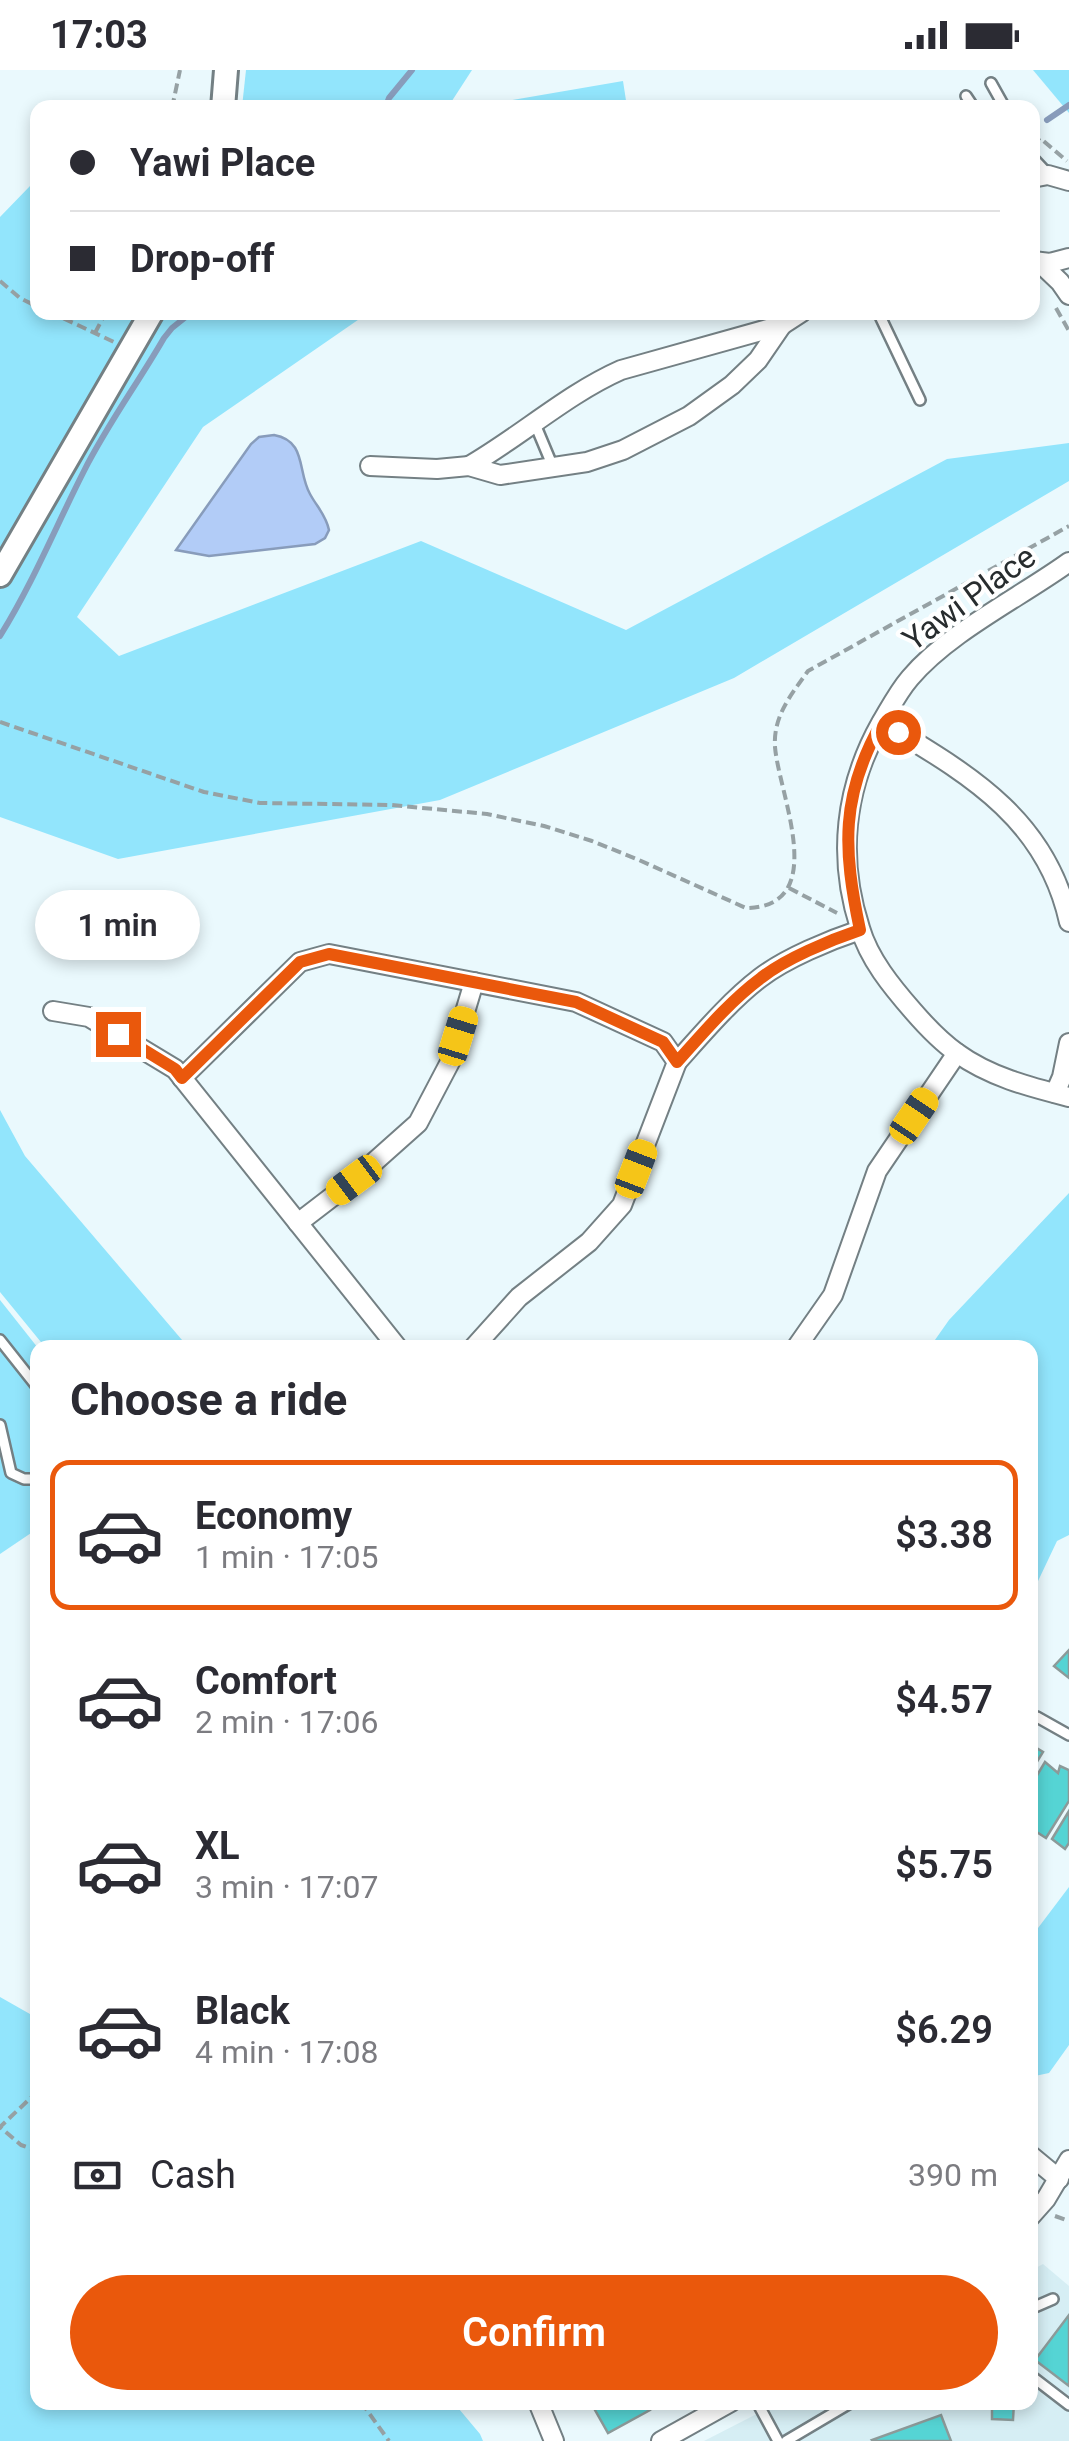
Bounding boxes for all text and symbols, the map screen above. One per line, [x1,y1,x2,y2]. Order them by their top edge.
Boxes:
text: 17:03 [50,13,148,57]
text: Yawi Place [130,141,315,185]
text: Drop-off [130,237,275,281]
street label: Yawi Place [895,537,1043,659]
route start [876,710,921,755]
callout: 1 min [36,889,200,959]
text: 1 min [77,906,158,944]
car [435,1003,481,1069]
route end [96,1012,141,1057]
car [885,1083,943,1149]
car [611,1136,661,1202]
car [321,1150,387,1210]
text: Choose a ride [70,1373,347,1426]
icon: car [75,1490,165,1580]
text: Economy [195,1494,352,1538]
text: $3.38 [895,1513,993,1557]
text: 1 min · 17:05 [195,1538,378,1576]
icon: car [75,1655,165,1745]
text: Comfort [195,1659,337,1703]
text: $4.57 [895,1678,993,1722]
text: 2 min · 17:06 [195,1703,378,1741]
icon: car [75,1820,165,1910]
text: XL [195,1824,240,1868]
text: $5.75 [895,1843,993,1887]
text: 3 min · 17:07 [195,1868,378,1906]
icon: car [75,1985,165,2075]
text: Black [195,1989,290,2033]
text: $6.29 [895,2008,993,2052]
text: 4 min · 17:08 [195,2033,378,2071]
icon: cash [70,2148,125,2203]
text: Cash [150,2153,236,2197]
text: 390 m [908,2156,998,2194]
button: Confirm [70,2275,998,2390]

